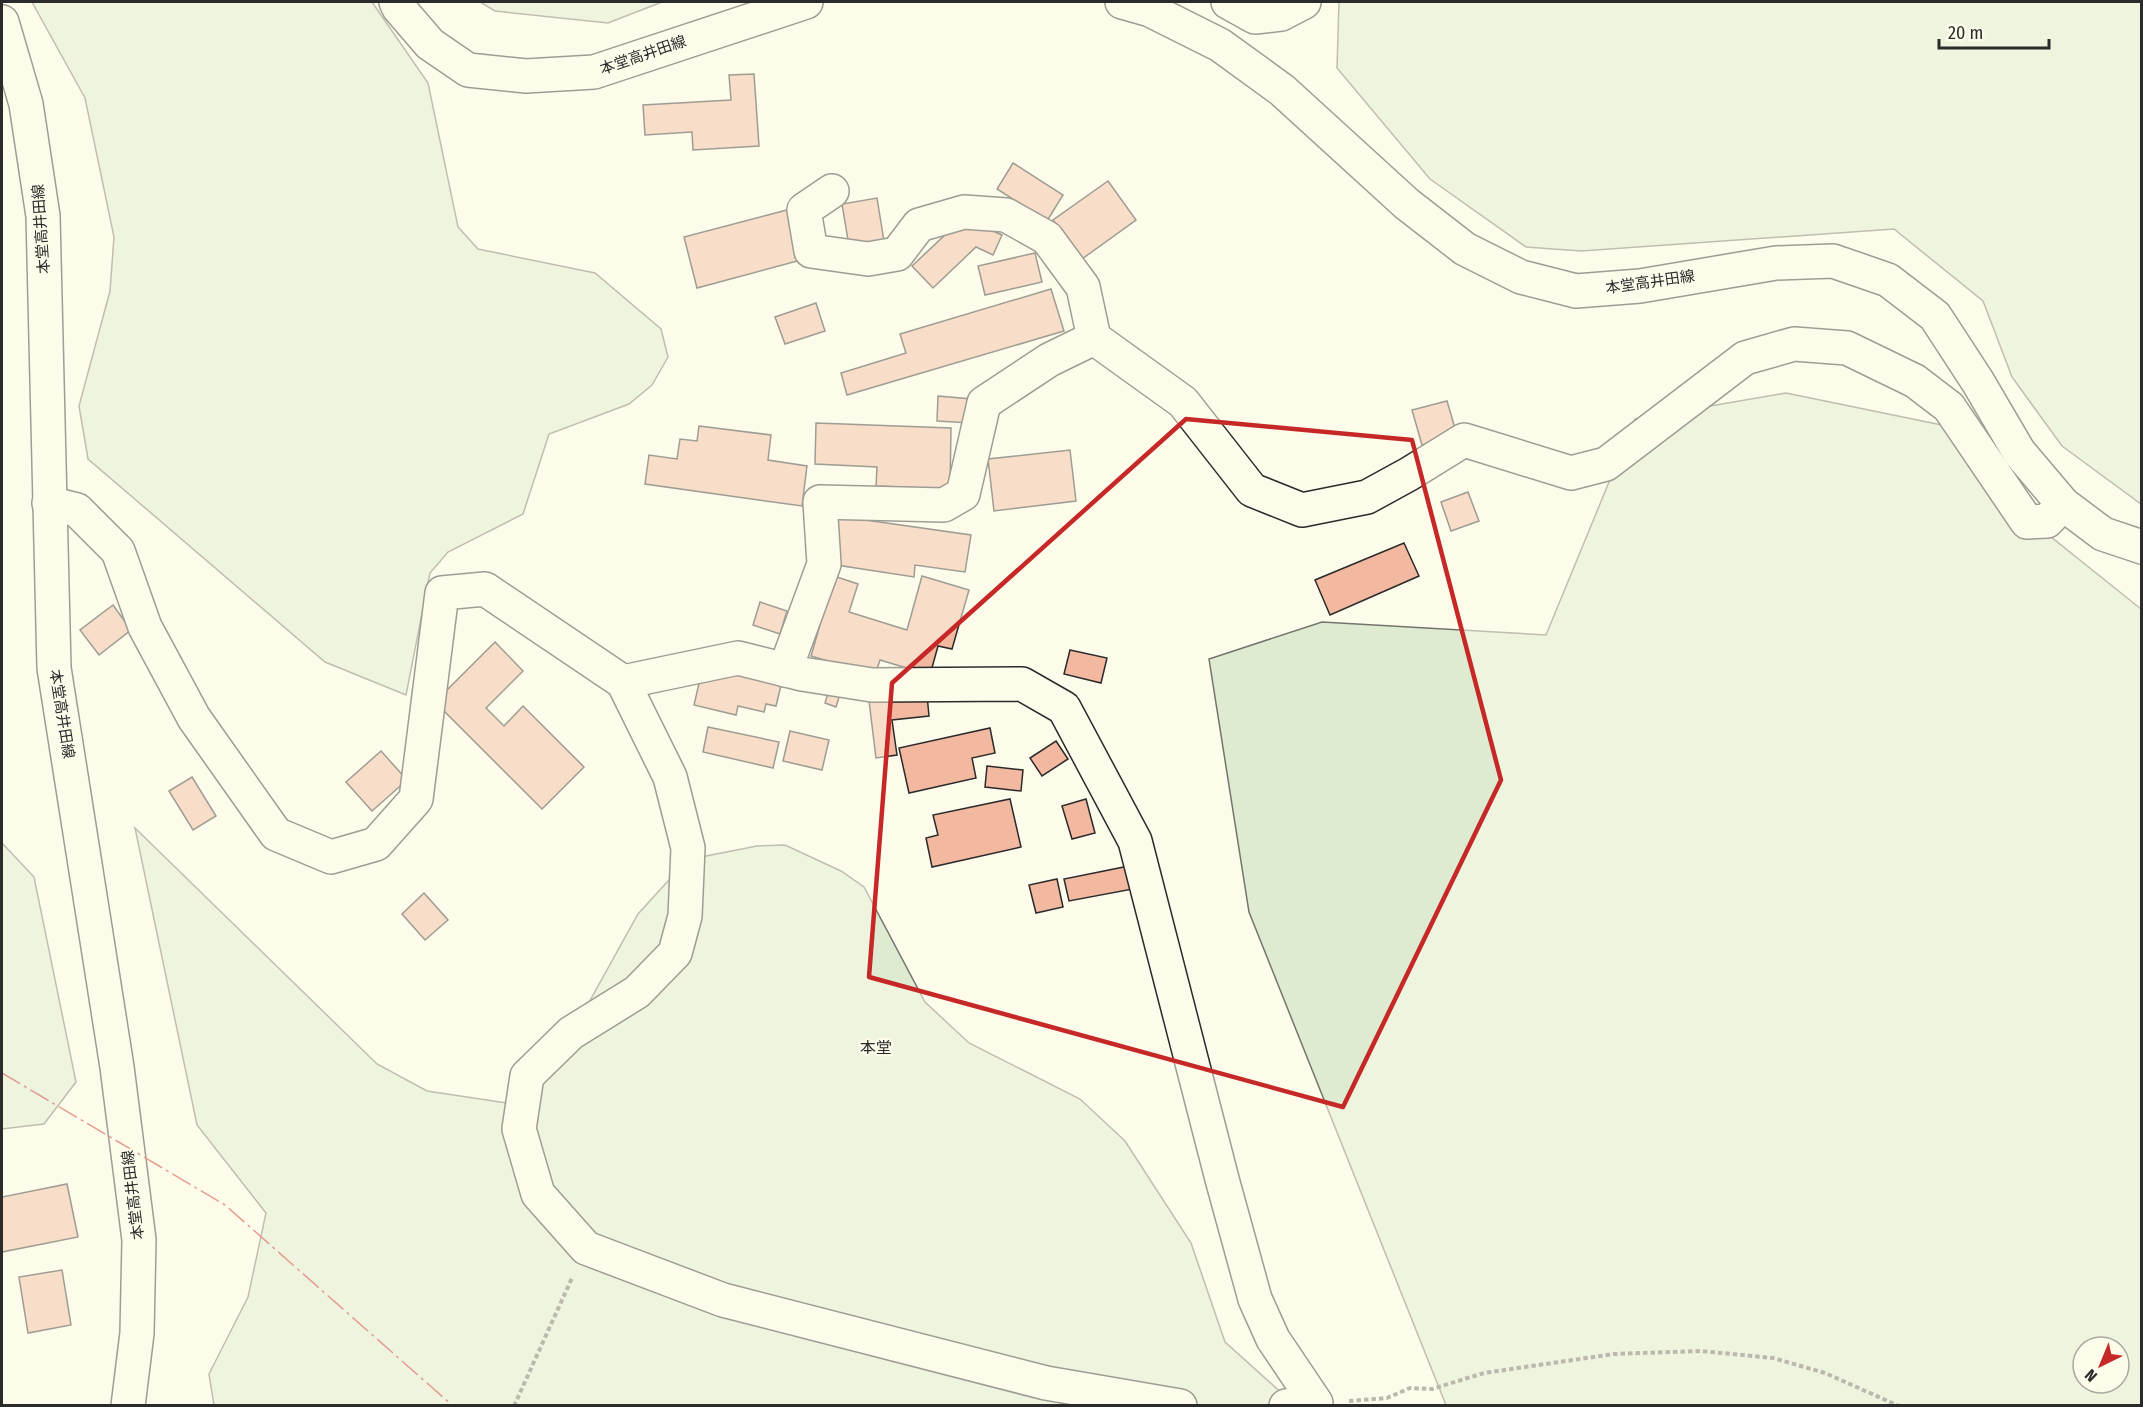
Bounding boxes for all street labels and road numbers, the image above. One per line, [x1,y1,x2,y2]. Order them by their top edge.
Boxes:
street label: 本堂高井田線 [598,32,688,78]
street label: 本堂高井田線 [29,183,53,275]
street label: 本堂高井田線 [1604,267,1696,297]
street label: 本堂高井田線 [46,668,78,760]
street label: 本堂高井田線 [119,1149,147,1241]

